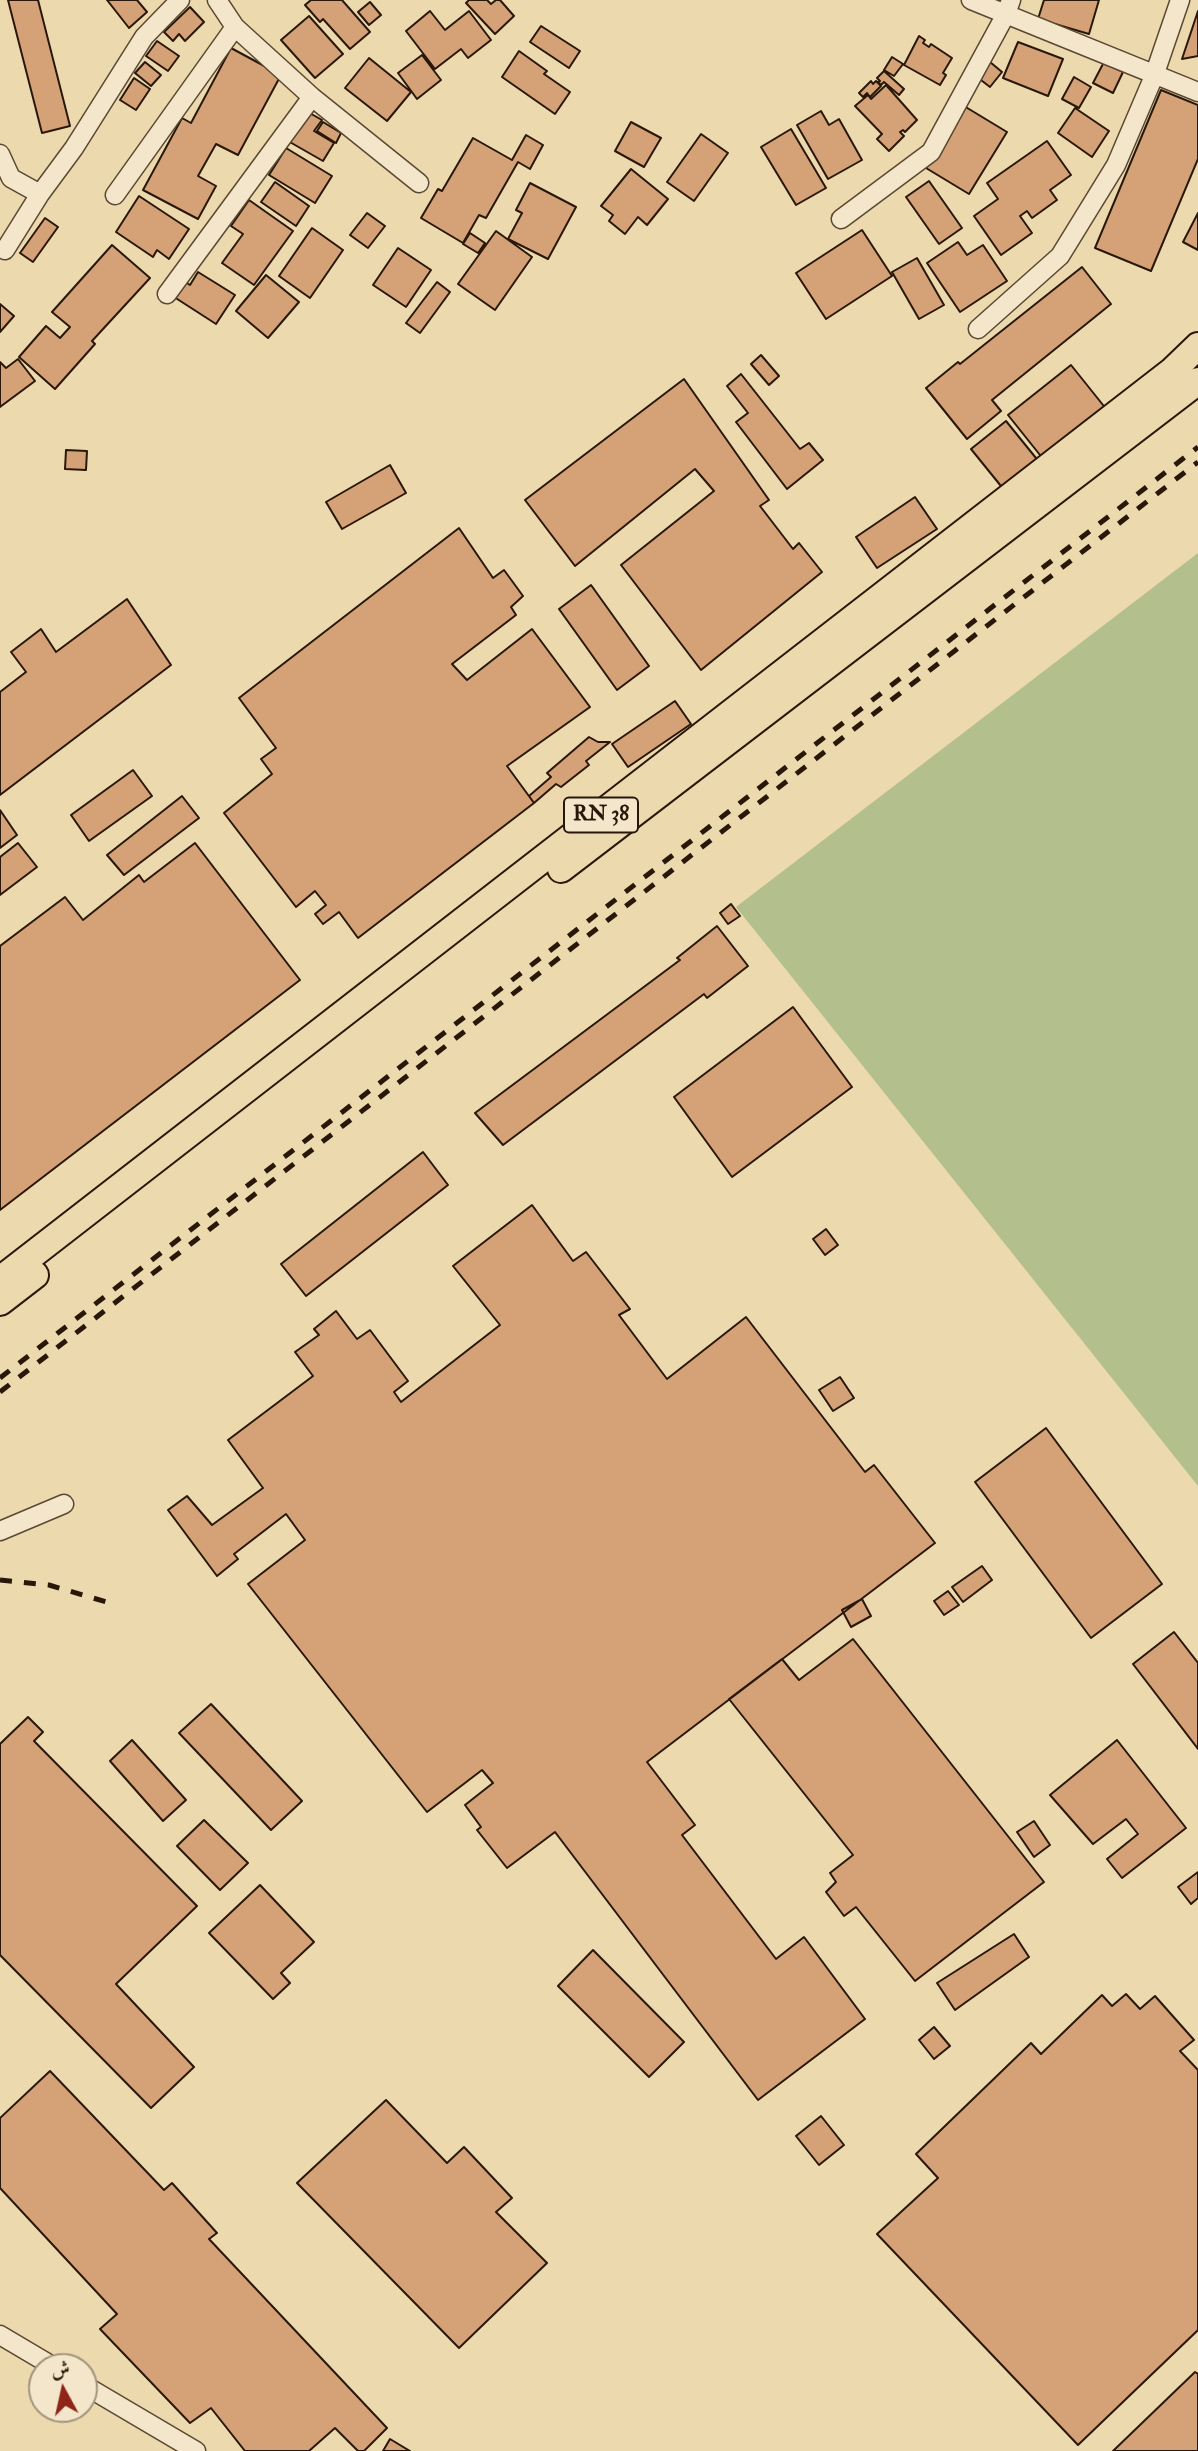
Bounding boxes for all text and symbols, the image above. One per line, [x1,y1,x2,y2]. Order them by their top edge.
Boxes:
road number: RN 38 [564,798,638,832]
north arrow [28,2353,98,2423]
text: ش [49,2356,71,2382]

